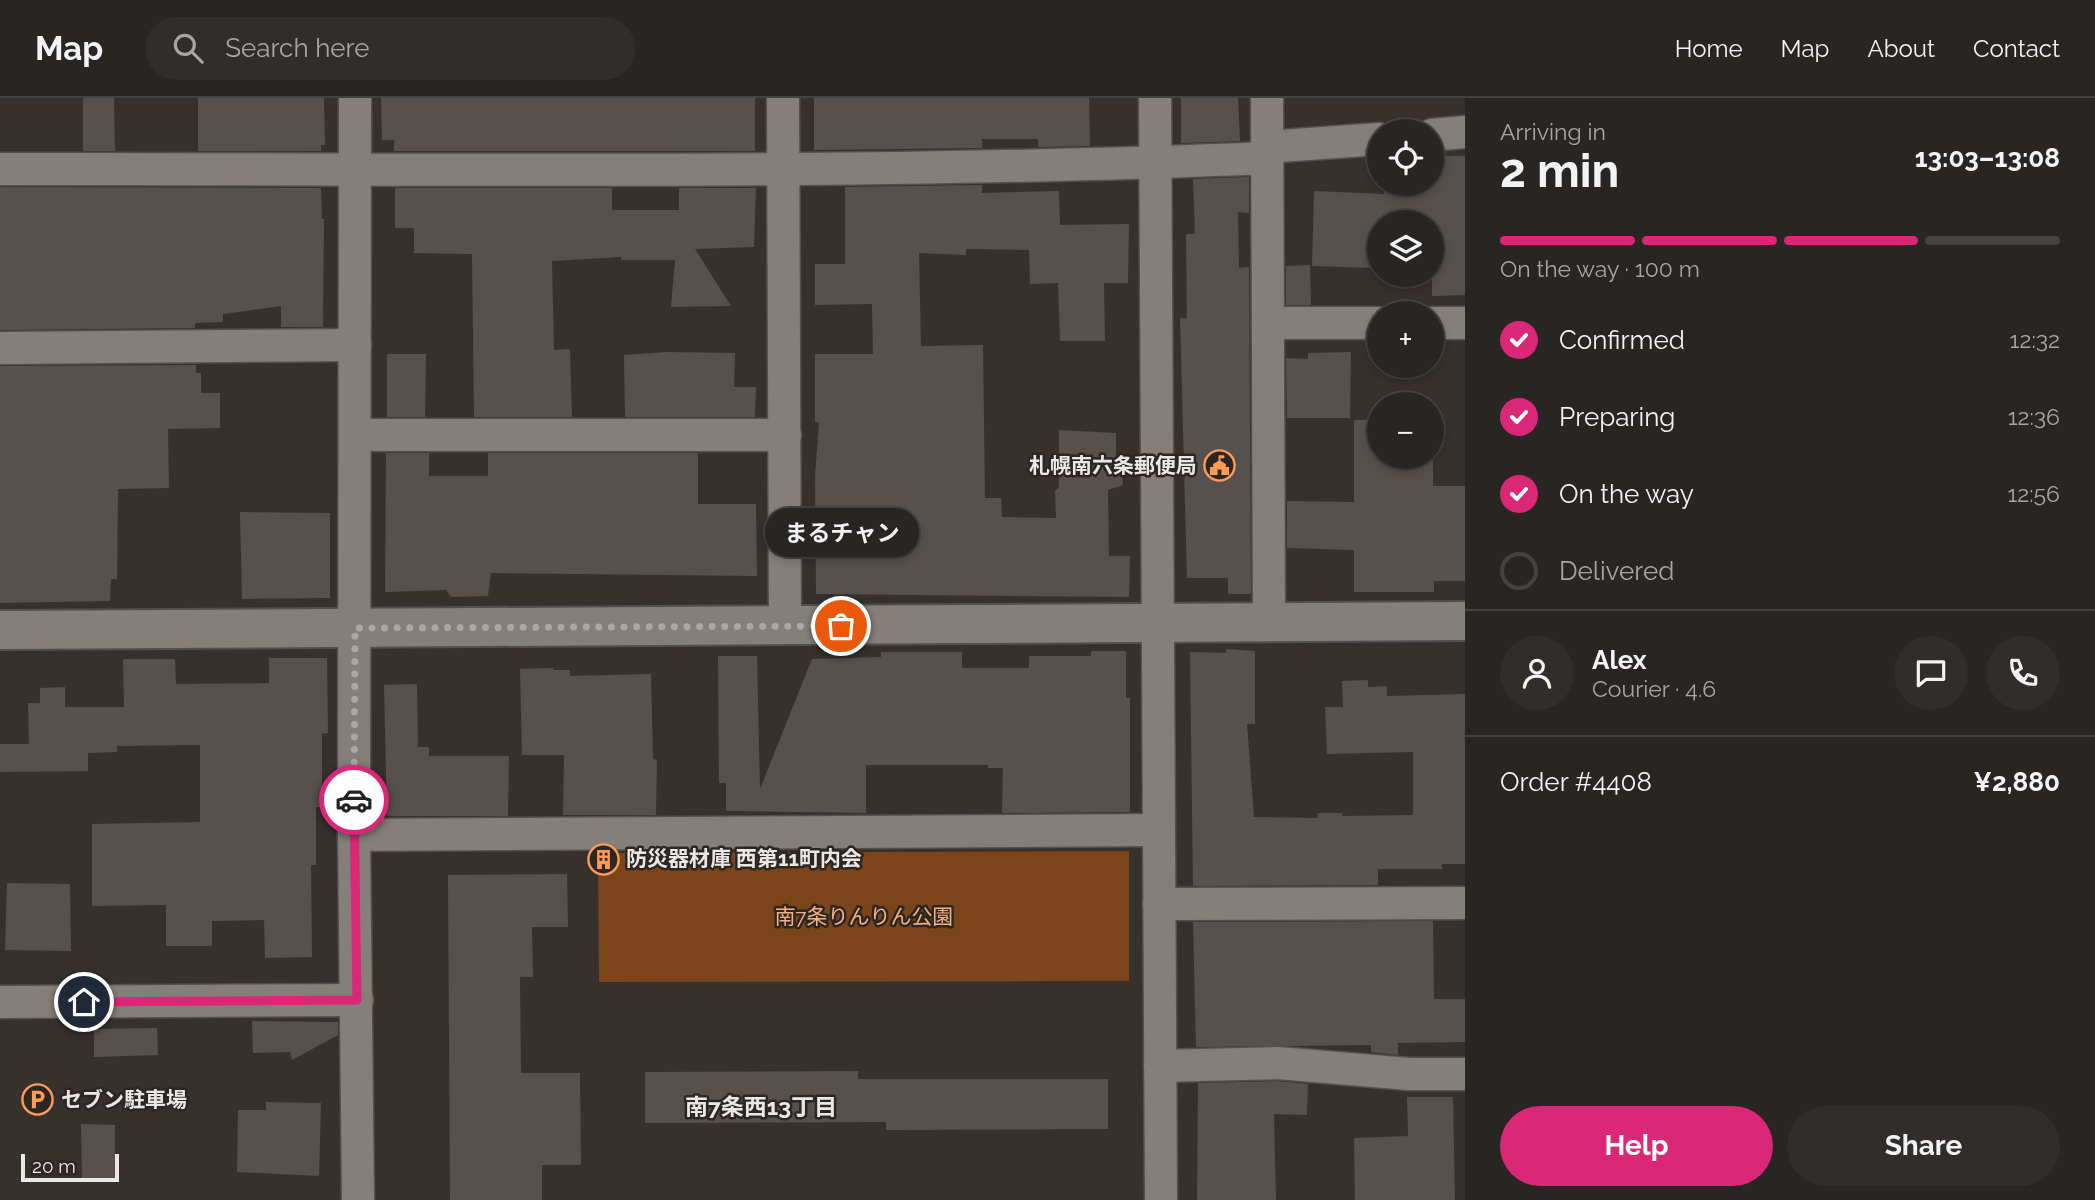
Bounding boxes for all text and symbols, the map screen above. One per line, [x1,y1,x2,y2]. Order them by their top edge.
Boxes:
search box [145,17,635,80]
text: Map [35,29,103,68]
icon: search [169,29,207,67]
text: Search here [225,33,370,63]
text: Home [1675,34,1743,63]
text: Map [1781,34,1829,63]
text: About [1867,34,1935,63]
text: Contact [1973,34,2060,63]
text: Arriving in [1500,118,1606,145]
map controls [1367,119,1444,469]
button: locate [1367,119,1444,196]
text: 13:03–13:08 [1915,143,2060,173]
text: 2 min [1500,144,1619,198]
button: layers [1367,210,1444,287]
text: On the way · 100 m [1500,255,1700,282]
button: + [1367,301,1444,378]
icon: check [1500,321,1538,359]
text: Confirmed [1559,325,1685,355]
text: 12:32 [2010,326,2060,353]
button: − [1367,392,1444,469]
icon: check [1500,398,1538,436]
text: Preparing [1559,402,1675,432]
text: 12:36 [2008,403,2060,430]
public building icon: 札幌南六条郵便局 [1203,449,1237,483]
place label: 札幌南六条郵便局 [1029,453,1197,478]
icon: check [1500,475,1538,513]
text: On the way [1559,479,1694,509]
text: 12:56 [2007,480,2060,507]
callout: まるチャン [764,507,918,556]
text: まるチャン [785,519,899,546]
text: Delivered [1559,556,1674,586]
pin [811,596,871,656]
icon: bag [822,607,860,645]
button: person [1500,636,1574,710]
button: chat [1894,636,1968,710]
button: phone [1986,636,2060,710]
text: Alex [1592,645,1647,675]
text: Courier · 4.6 [1592,675,1716,702]
courier [319,765,389,835]
text: Order #4408 [1500,767,1652,797]
text: ¥2,880 [1973,767,2060,797]
icon: car [335,781,373,819]
building icon: 防災器材庫 西第11町内会 [586,842,620,876]
place label: 防災器材庫 西第11町内会 [626,846,862,871]
park label: 南7条りんりん公園 [774,904,954,929]
pin [54,972,114,1032]
icon: home [65,983,103,1021]
parking icon: セブン駐車場 [21,1083,55,1117]
place label: セブン駐車場 [61,1087,187,1112]
district label: 南7条西13丁目 [685,1093,837,1120]
button: Help [1500,1106,1773,1186]
button: Share [1787,1106,2060,1186]
scale bar [21,1151,119,1183]
text: 20 m [32,1155,76,1177]

